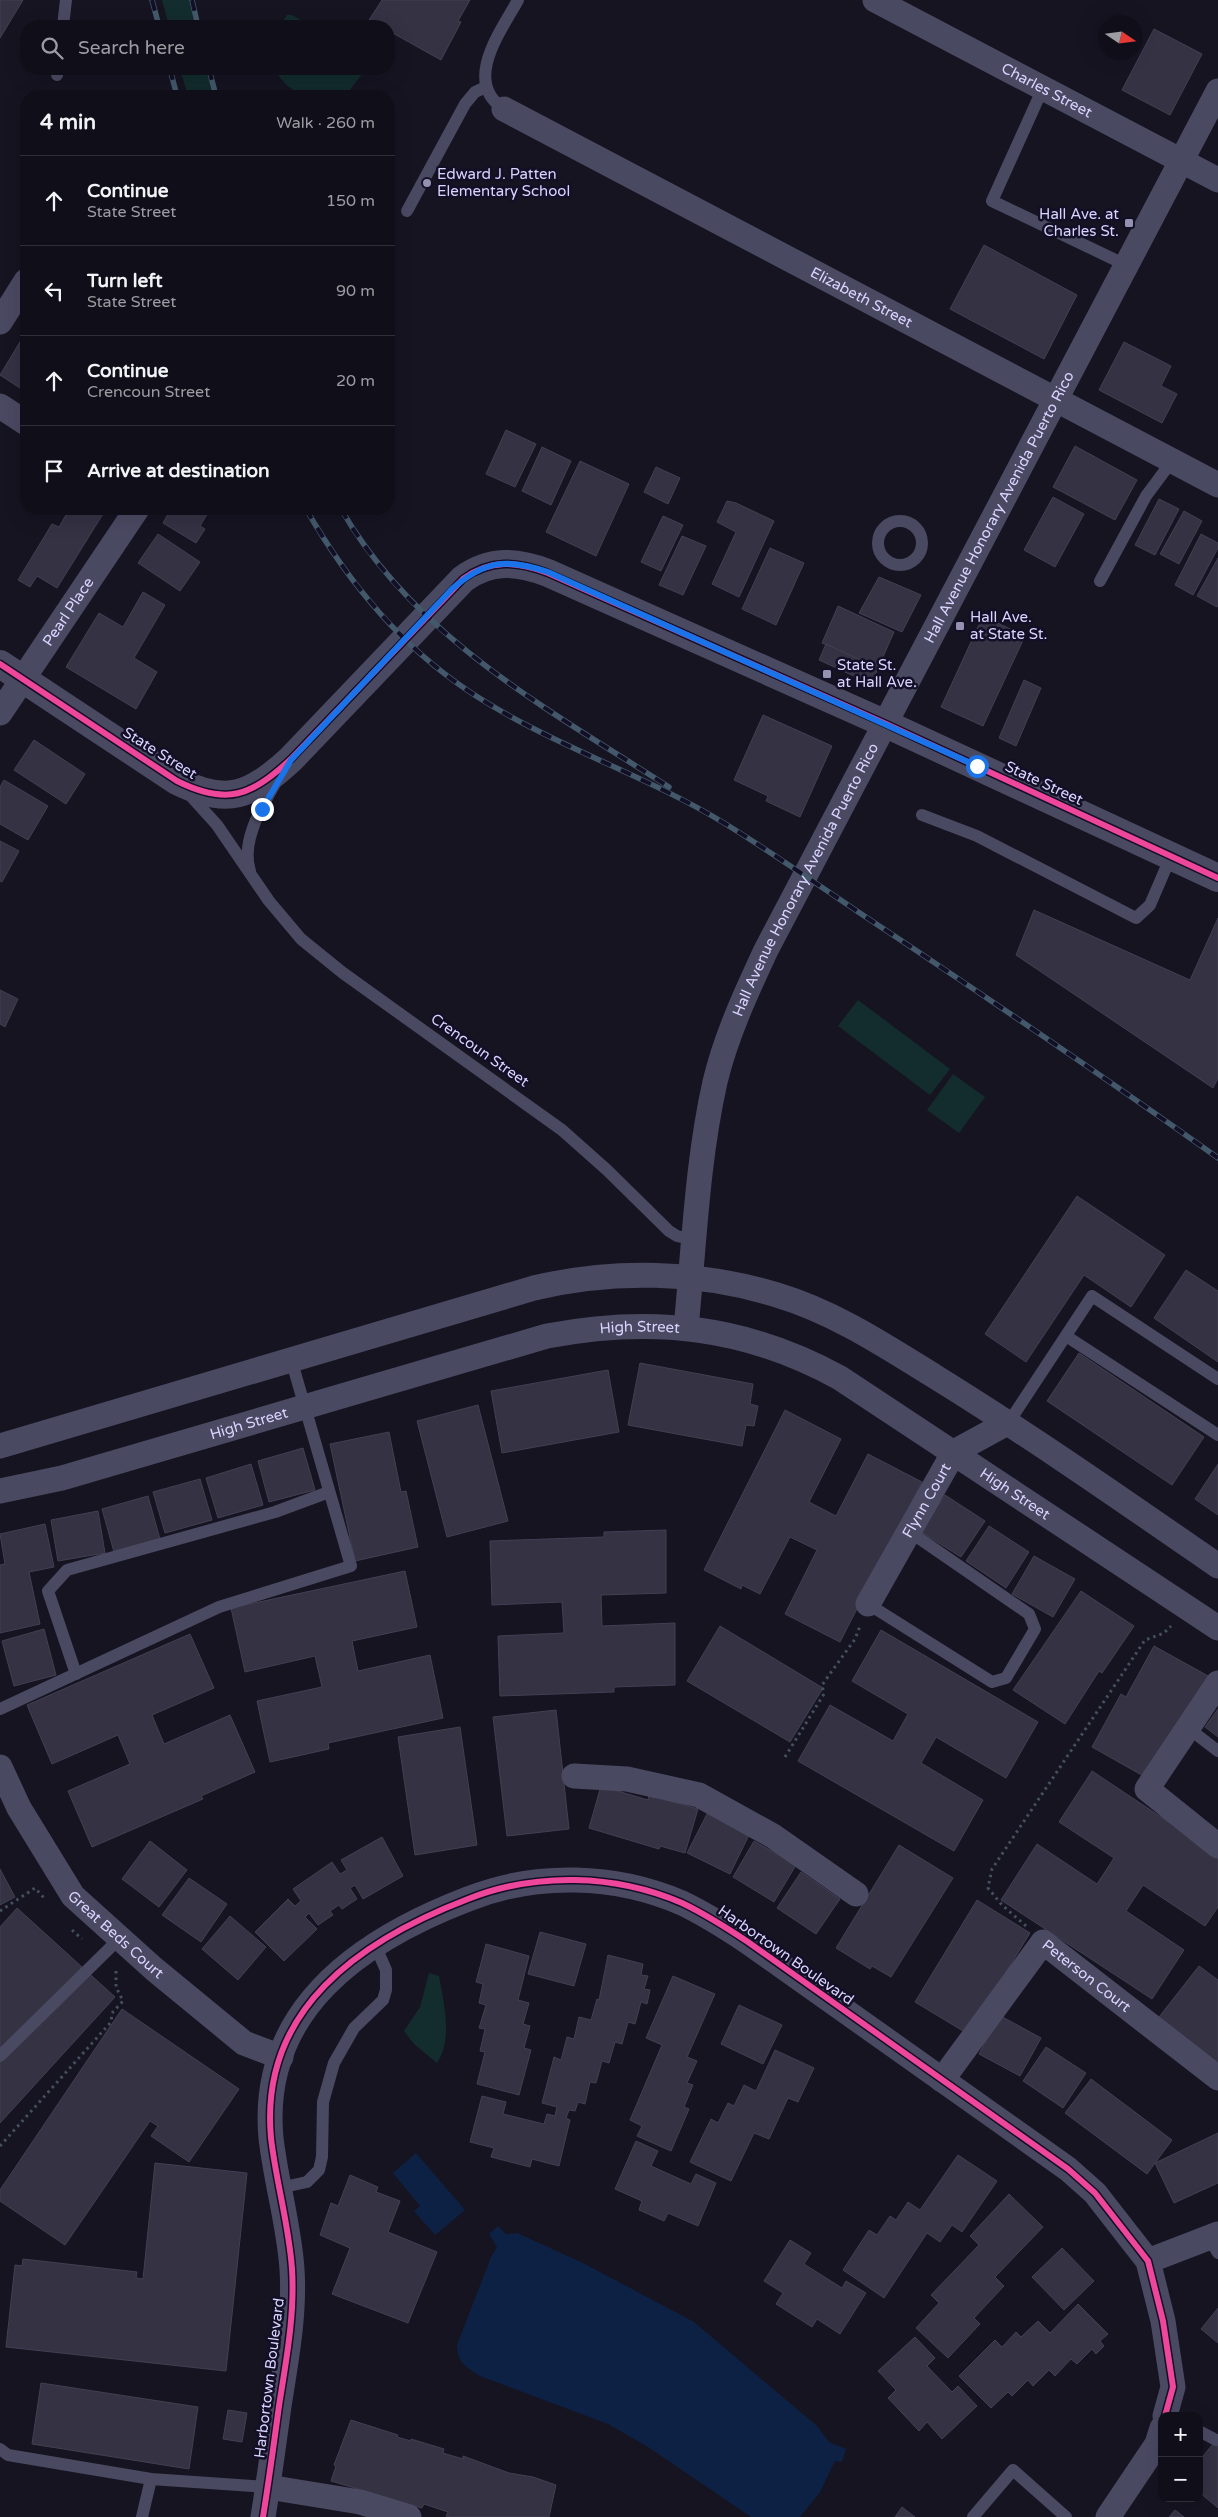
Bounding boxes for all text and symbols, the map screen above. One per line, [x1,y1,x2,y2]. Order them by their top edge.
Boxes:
north arrow [1098,15,1143,60]
search box [20,20,395,75]
icon: search [38,34,66,62]
text: Search here [78,37,185,59]
street label: Charles Street [998,59,1095,121]
text: 4 min [40,110,96,135]
text: Walk · 260 m [276,113,375,133]
place label: Edward J. Patten Elementary School [437,165,570,200]
marker: Edward J. Patten Elementary School [421,177,433,189]
text: Continue [87,180,169,202]
icon: ahead [40,187,68,215]
text: 150 m [326,191,375,211]
text: State Street [87,202,176,222]
place label: Hall Ave. at Charles St. [1039,205,1119,240]
marker: Hall Ave. at Charles St. [1123,217,1135,229]
street label: Elizabeth Street [807,263,916,332]
text: Turn left [87,270,163,292]
icon: left [40,277,68,305]
text: 90 m [336,281,375,301]
text: State Street [87,292,176,312]
text: Continue [87,360,169,382]
icon: ahead [40,367,68,395]
street label: Hall Avenue Honorary Avenida Puerto Rico [920,368,1078,646]
text: 20 m [336,371,375,391]
text: Crencoun Street [87,382,210,402]
icon: arrive [40,457,68,485]
text: Arrive at destination [87,460,270,482]
street label: Pearl Place [39,574,97,649]
place label: Hall Ave. at State St. [970,608,1047,643]
marker: Hall Ave. at State St. [954,620,966,632]
place label: State St. at Hall Ave. [837,656,917,691]
marker: State St. at Hall Ave. [821,668,833,680]
street label: State Street [120,723,201,783]
street label: Hall Avenue Honorary Avenida Puerto Rico [728,740,882,1019]
route start [966,755,989,778]
street label: State Street [1002,757,1086,809]
route end [251,798,274,821]
street label: Crencoun Street [428,1009,533,1091]
street label: High Street [599,1317,681,1337]
street label: High Street [208,1403,290,1443]
street label: Flynn Court [898,1460,955,1541]
street label: High Street [976,1464,1054,1524]
street label: Great Beds Court [64,1887,168,1982]
street label: Harbortown Boulevard [715,1901,857,2009]
street label: Peterson Court [1038,1936,1135,2016]
street label: Harbortown Boulevard [250,2297,288,2459]
map controls [1158,2412,1203,2502]
button: + [1158,2412,1203,2457]
button: − [1158,2457,1203,2502]

